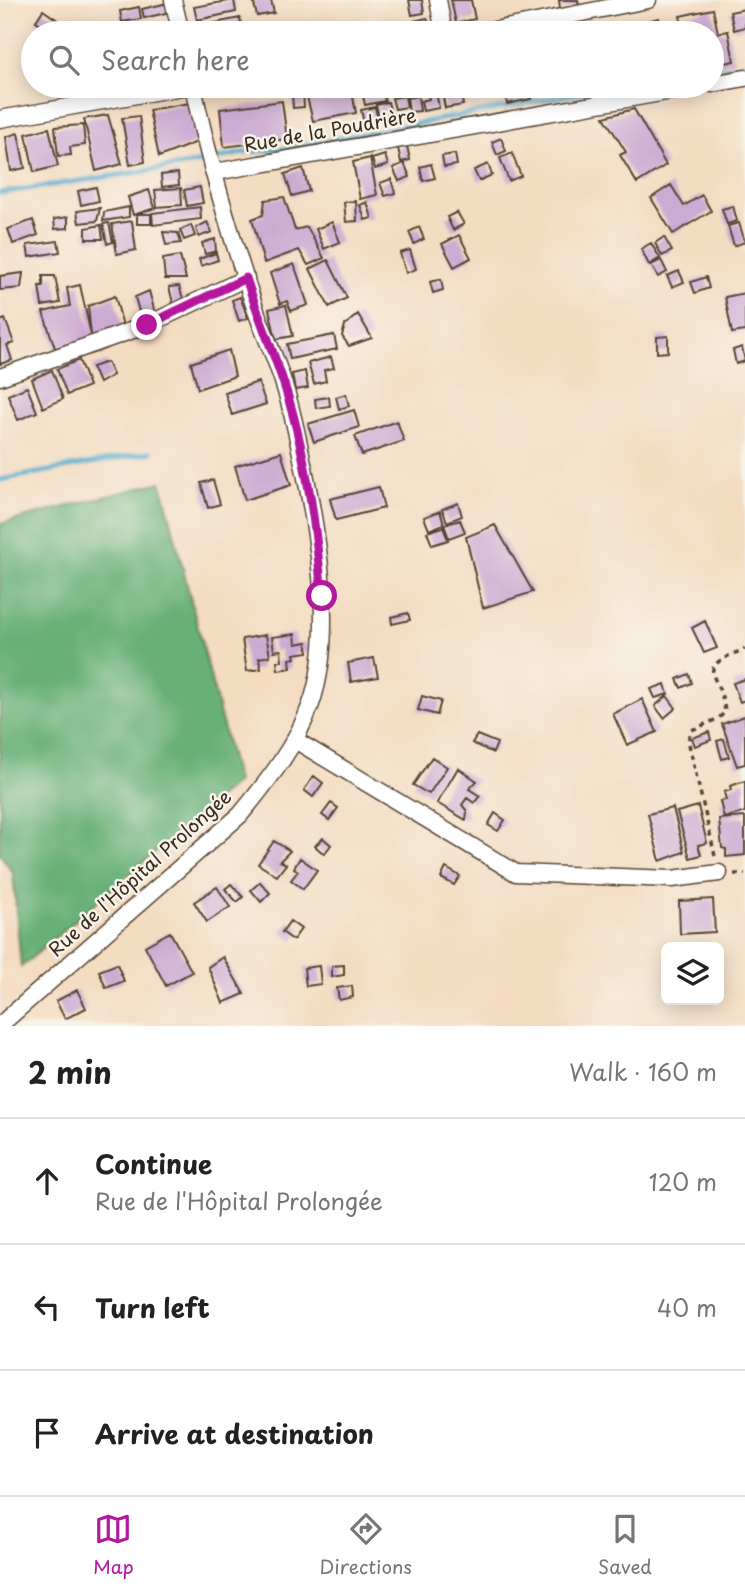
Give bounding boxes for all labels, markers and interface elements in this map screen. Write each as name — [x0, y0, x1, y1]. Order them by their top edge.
search box — [21, 21, 724, 98]
text: Search here — [101, 40, 250, 79]
icon: search — [45, 41, 83, 79]
street label: Rue de la Poudrière — [241, 100, 418, 158]
route end — [131, 309, 162, 340]
route start — [306, 580, 337, 611]
street label: Rue de l'Hôpital Prolongée — [42, 782, 237, 962]
map controls — [661, 942, 724, 1005]
button: layers — [661, 942, 724, 1005]
text: 2 min — [28, 1049, 112, 1094]
text: Walk · 160 m — [569, 1054, 717, 1089]
text: Continue — [95, 1144, 212, 1183]
icon: ahead — [28, 1162, 66, 1200]
text: 120 m — [649, 1164, 717, 1199]
text: Rue de l'Hôpital Prolongée — [95, 1183, 383, 1218]
icon: left — [28, 1288, 66, 1326]
text: Turn left — [95, 1288, 210, 1327]
text: 40 m — [657, 1290, 717, 1325]
icon: arrive — [28, 1414, 66, 1452]
text: Arrive at destination — [95, 1414, 374, 1453]
tab: Map — [93, 1510, 134, 1580]
tab: Directions — [320, 1510, 412, 1580]
tab: Saved — [598, 1510, 652, 1580]

